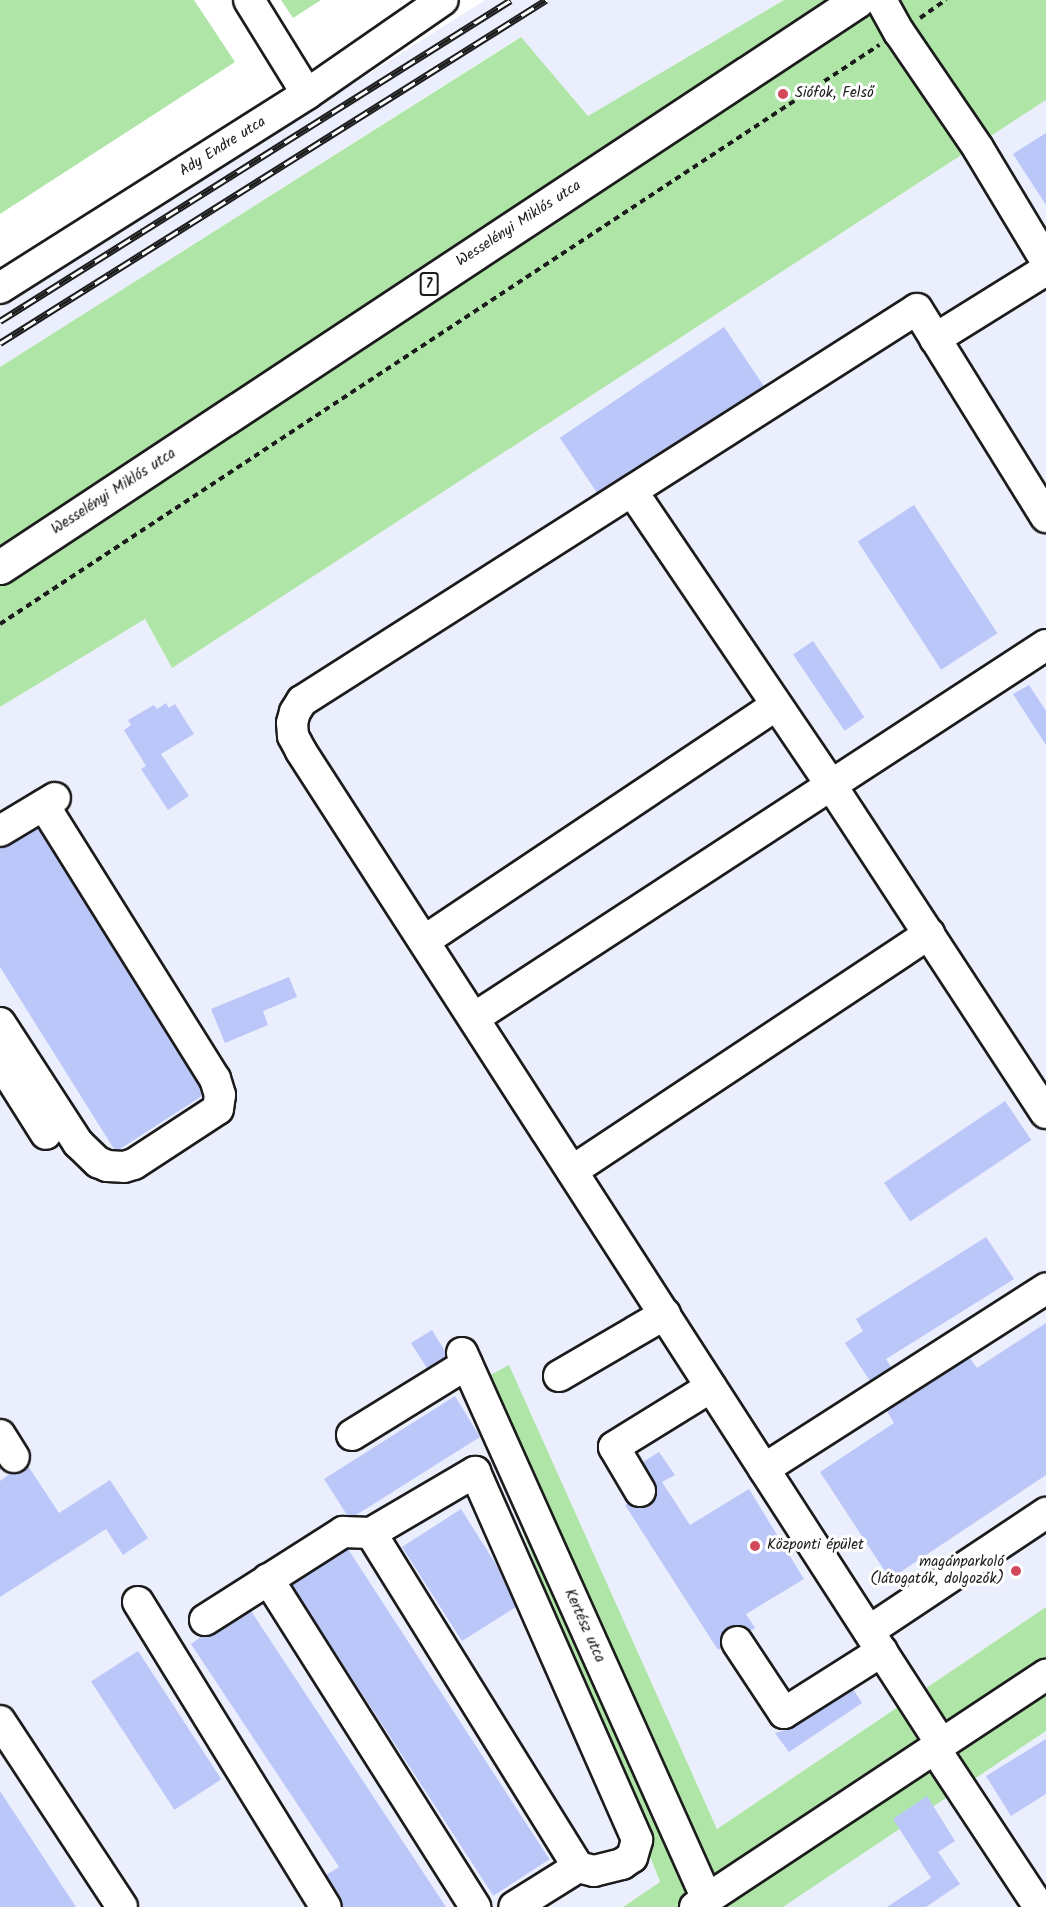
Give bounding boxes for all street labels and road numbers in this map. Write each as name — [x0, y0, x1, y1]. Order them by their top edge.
street label: Ady Endre utca — [177, 113, 269, 181]
street label: Wesselényi Miklós utca — [453, 177, 585, 271]
road number: 7 — [418, 273, 440, 295]
street label: Wesselényi Miklós utca — [48, 445, 180, 539]
street label: Kertész utca — [560, 1586, 608, 1666]

